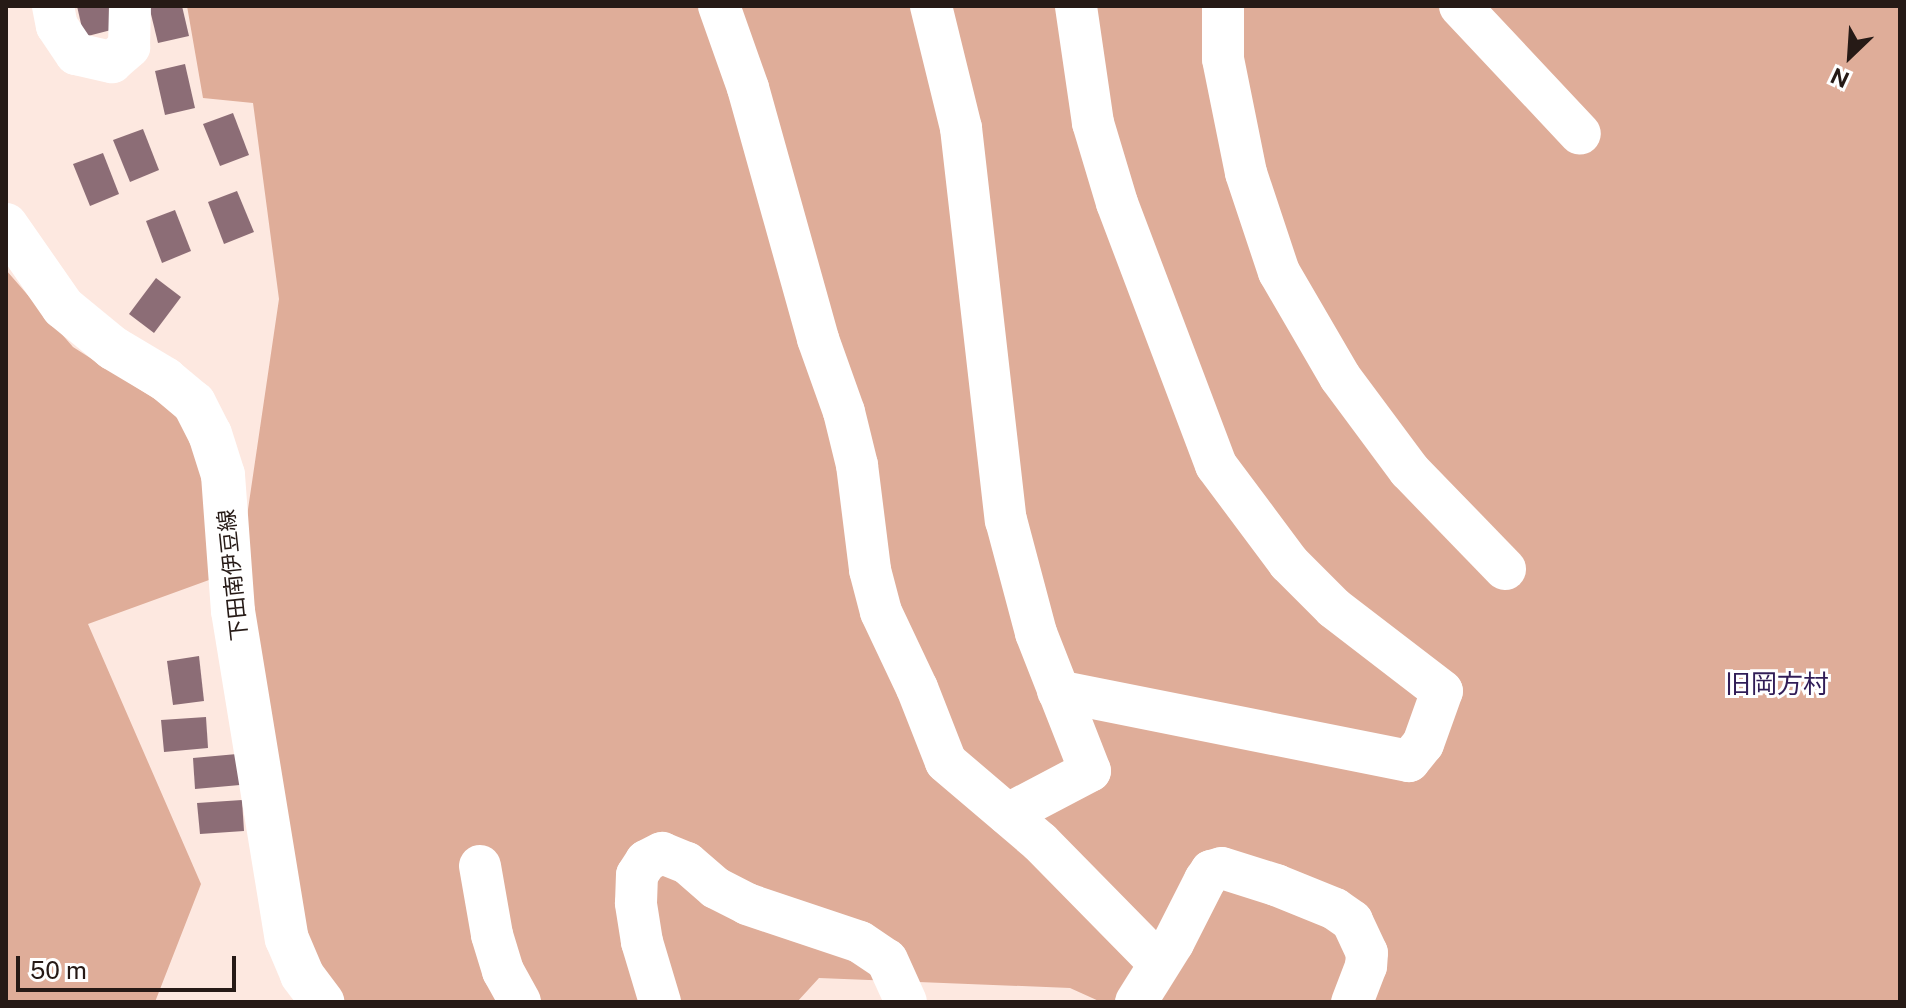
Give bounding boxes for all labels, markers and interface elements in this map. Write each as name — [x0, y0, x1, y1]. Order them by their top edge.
north arrow — [1810, 16, 1890, 96]
text: N — [1827, 62, 1853, 93]
street label: 下田南伊豆線 — [213, 508, 253, 642]
district label: 旧岡方村 — [1725, 668, 1829, 700]
scale bar — [20, 940, 240, 990]
text: 50 m — [30, 956, 87, 984]

